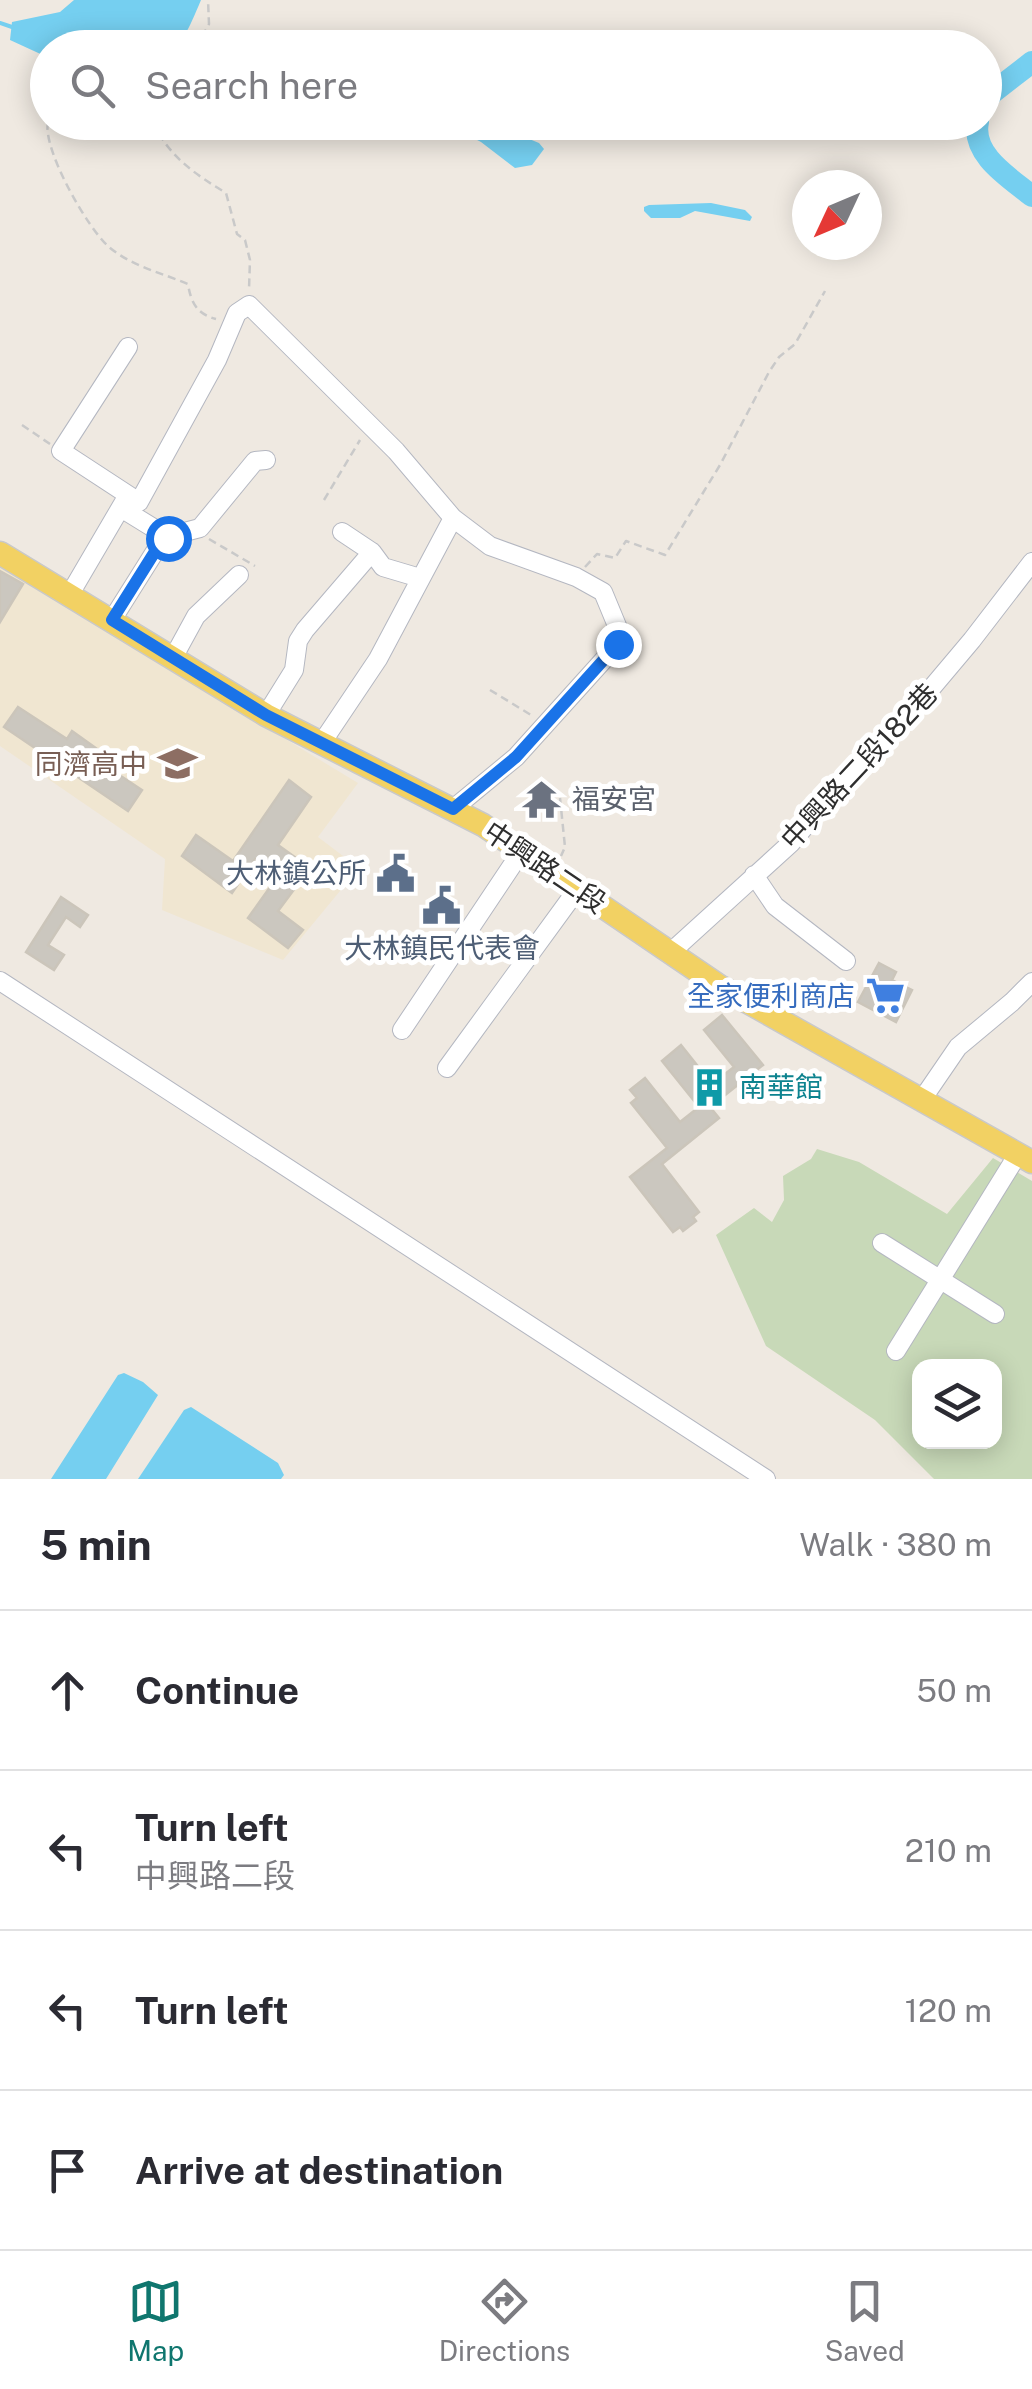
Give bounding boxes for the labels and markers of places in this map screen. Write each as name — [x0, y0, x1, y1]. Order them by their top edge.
school or university icon: 同濟高中 — [156, 743, 198, 785]
place label: 同濟高中 — [35, 747, 147, 780]
temple icon: 福安宮 — [521, 778, 563, 820]
place label: 福安宮 — [572, 782, 656, 815]
public building icon: 大林鎮公所 — [375, 852, 417, 894]
place label: 大林鎮公所 — [226, 856, 366, 889]
public building icon: 大林鎮民代表會 — [421, 884, 463, 926]
place label: 大林鎮民代表會 — [344, 931, 540, 964]
supermarket icon: 全家便利商店 — [864, 975, 906, 1017]
place label: 全家便利商店 — [687, 979, 855, 1012]
building icon: 南華館 — [688, 1066, 730, 1108]
place label: 南華館 — [739, 1070, 823, 1103]

